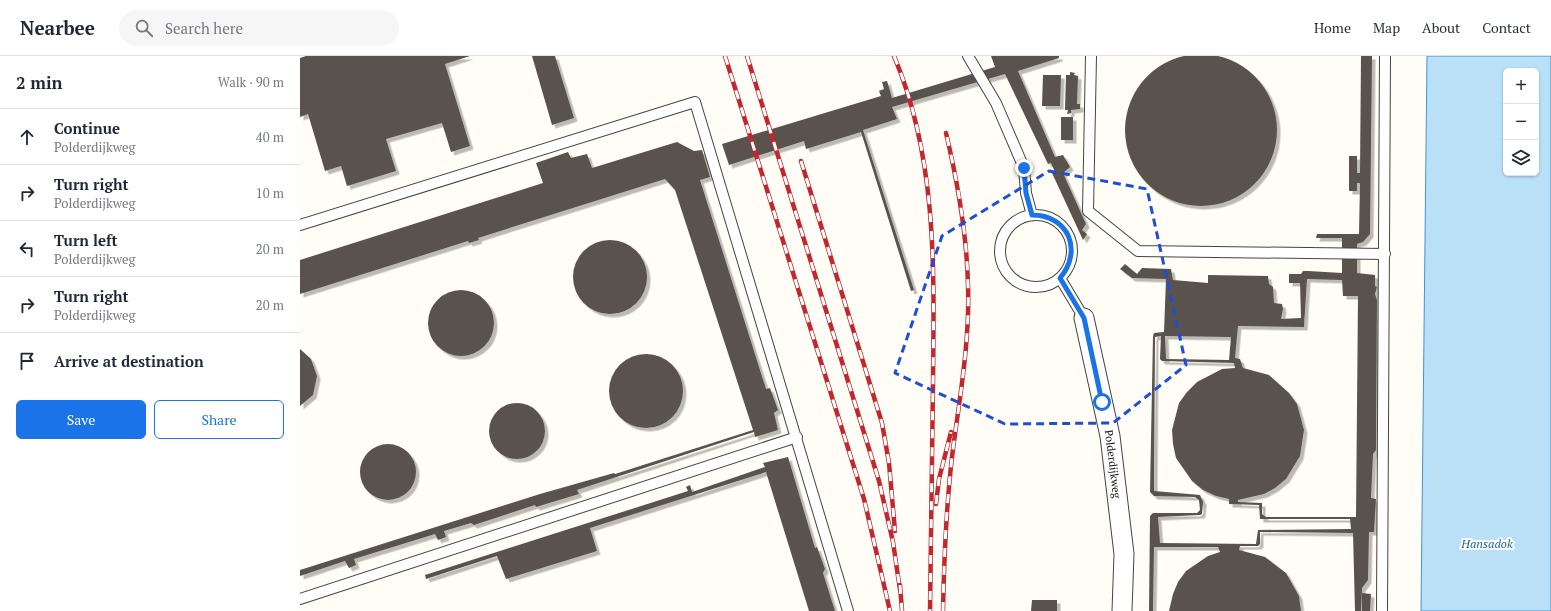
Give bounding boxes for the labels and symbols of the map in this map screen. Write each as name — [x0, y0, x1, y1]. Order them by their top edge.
route end — [1015, 159, 1033, 177]
route start — [1093, 393, 1111, 411]
street label: Polderdijkweg — [1102, 429, 1124, 499]
water label: Hansadok — [1460, 536, 1513, 551]

